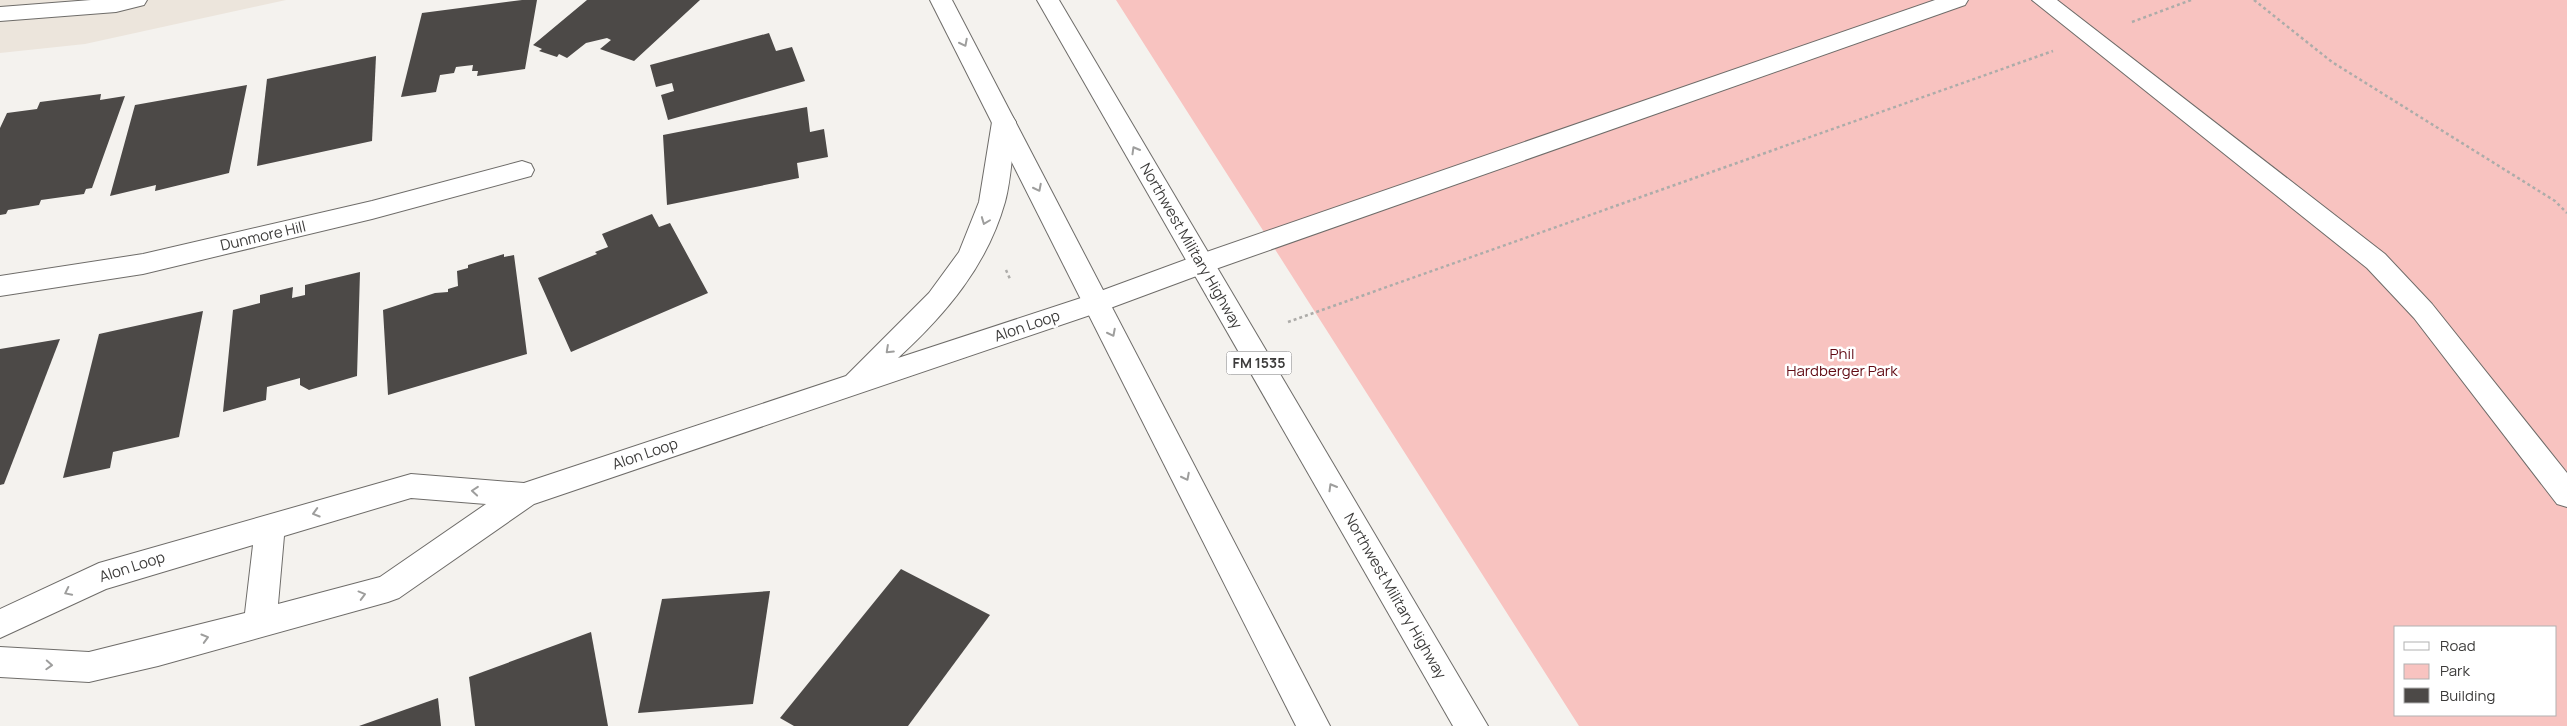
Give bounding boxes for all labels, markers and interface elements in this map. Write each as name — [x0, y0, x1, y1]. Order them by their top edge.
one-way arrow — [958, 38, 968, 47]
one-way arrow — [1132, 147, 1142, 156]
street label: Northwest Military Highway — [1135, 159, 1248, 333]
one-way arrow — [1032, 183, 1042, 192]
street label: Dunmore Hill — [218, 215, 308, 256]
one-way arrow — [980, 216, 991, 225]
street label: Alon Loop — [991, 304, 1063, 347]
one-way arrow — [1106, 328, 1116, 337]
park label: Phil Hardberger Park — [1786, 343, 1898, 381]
one-way arrow — [886, 344, 895, 353]
road number: FM 1535 — [1226, 352, 1292, 374]
street label: Alon Loop — [609, 432, 681, 475]
one-way arrow — [1180, 472, 1190, 481]
one-way arrow — [1328, 484, 1338, 493]
one-way arrow — [471, 486, 479, 497]
one-way arrow — [313, 508, 321, 518]
street label: Northwest Military Highway — [1339, 509, 1452, 683]
street label: Alon Loop — [96, 546, 168, 587]
one-way arrow — [65, 585, 74, 595]
one-way arrow — [357, 590, 366, 601]
legend — [2394, 626, 2557, 716]
one-way arrow — [200, 633, 209, 644]
text: Road — [2440, 635, 2476, 656]
one-way arrow — [45, 659, 53, 670]
text: Park — [2440, 660, 2470, 681]
text: Building — [2440, 685, 2495, 706]

